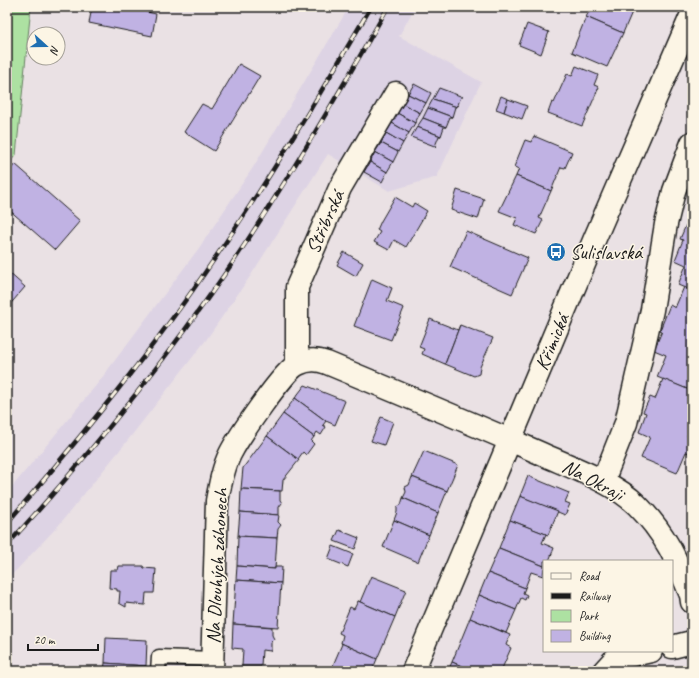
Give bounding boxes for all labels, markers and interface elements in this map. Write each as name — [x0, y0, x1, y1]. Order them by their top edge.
north arrow — [26, 26, 66, 66]
text: N — [47, 44, 63, 57]
street label: Stříbrská — [300, 185, 351, 257]
place label: Sulislavská — [570, 240, 644, 265]
bus stop icon: Sulislavská — [545, 241, 567, 263]
street label: Křimická — [529, 308, 576, 374]
street label: Na Okraji — [558, 453, 630, 508]
street label: Na Dlouhých záhonech — [200, 486, 234, 644]
legend — [543, 560, 673, 652]
text: Road — [579, 568, 601, 584]
text: Railway — [579, 588, 611, 604]
text: Park — [579, 608, 600, 624]
scale bar — [28, 626, 98, 652]
text: Building — [579, 628, 611, 644]
text: 20 m — [34, 632, 56, 648]

